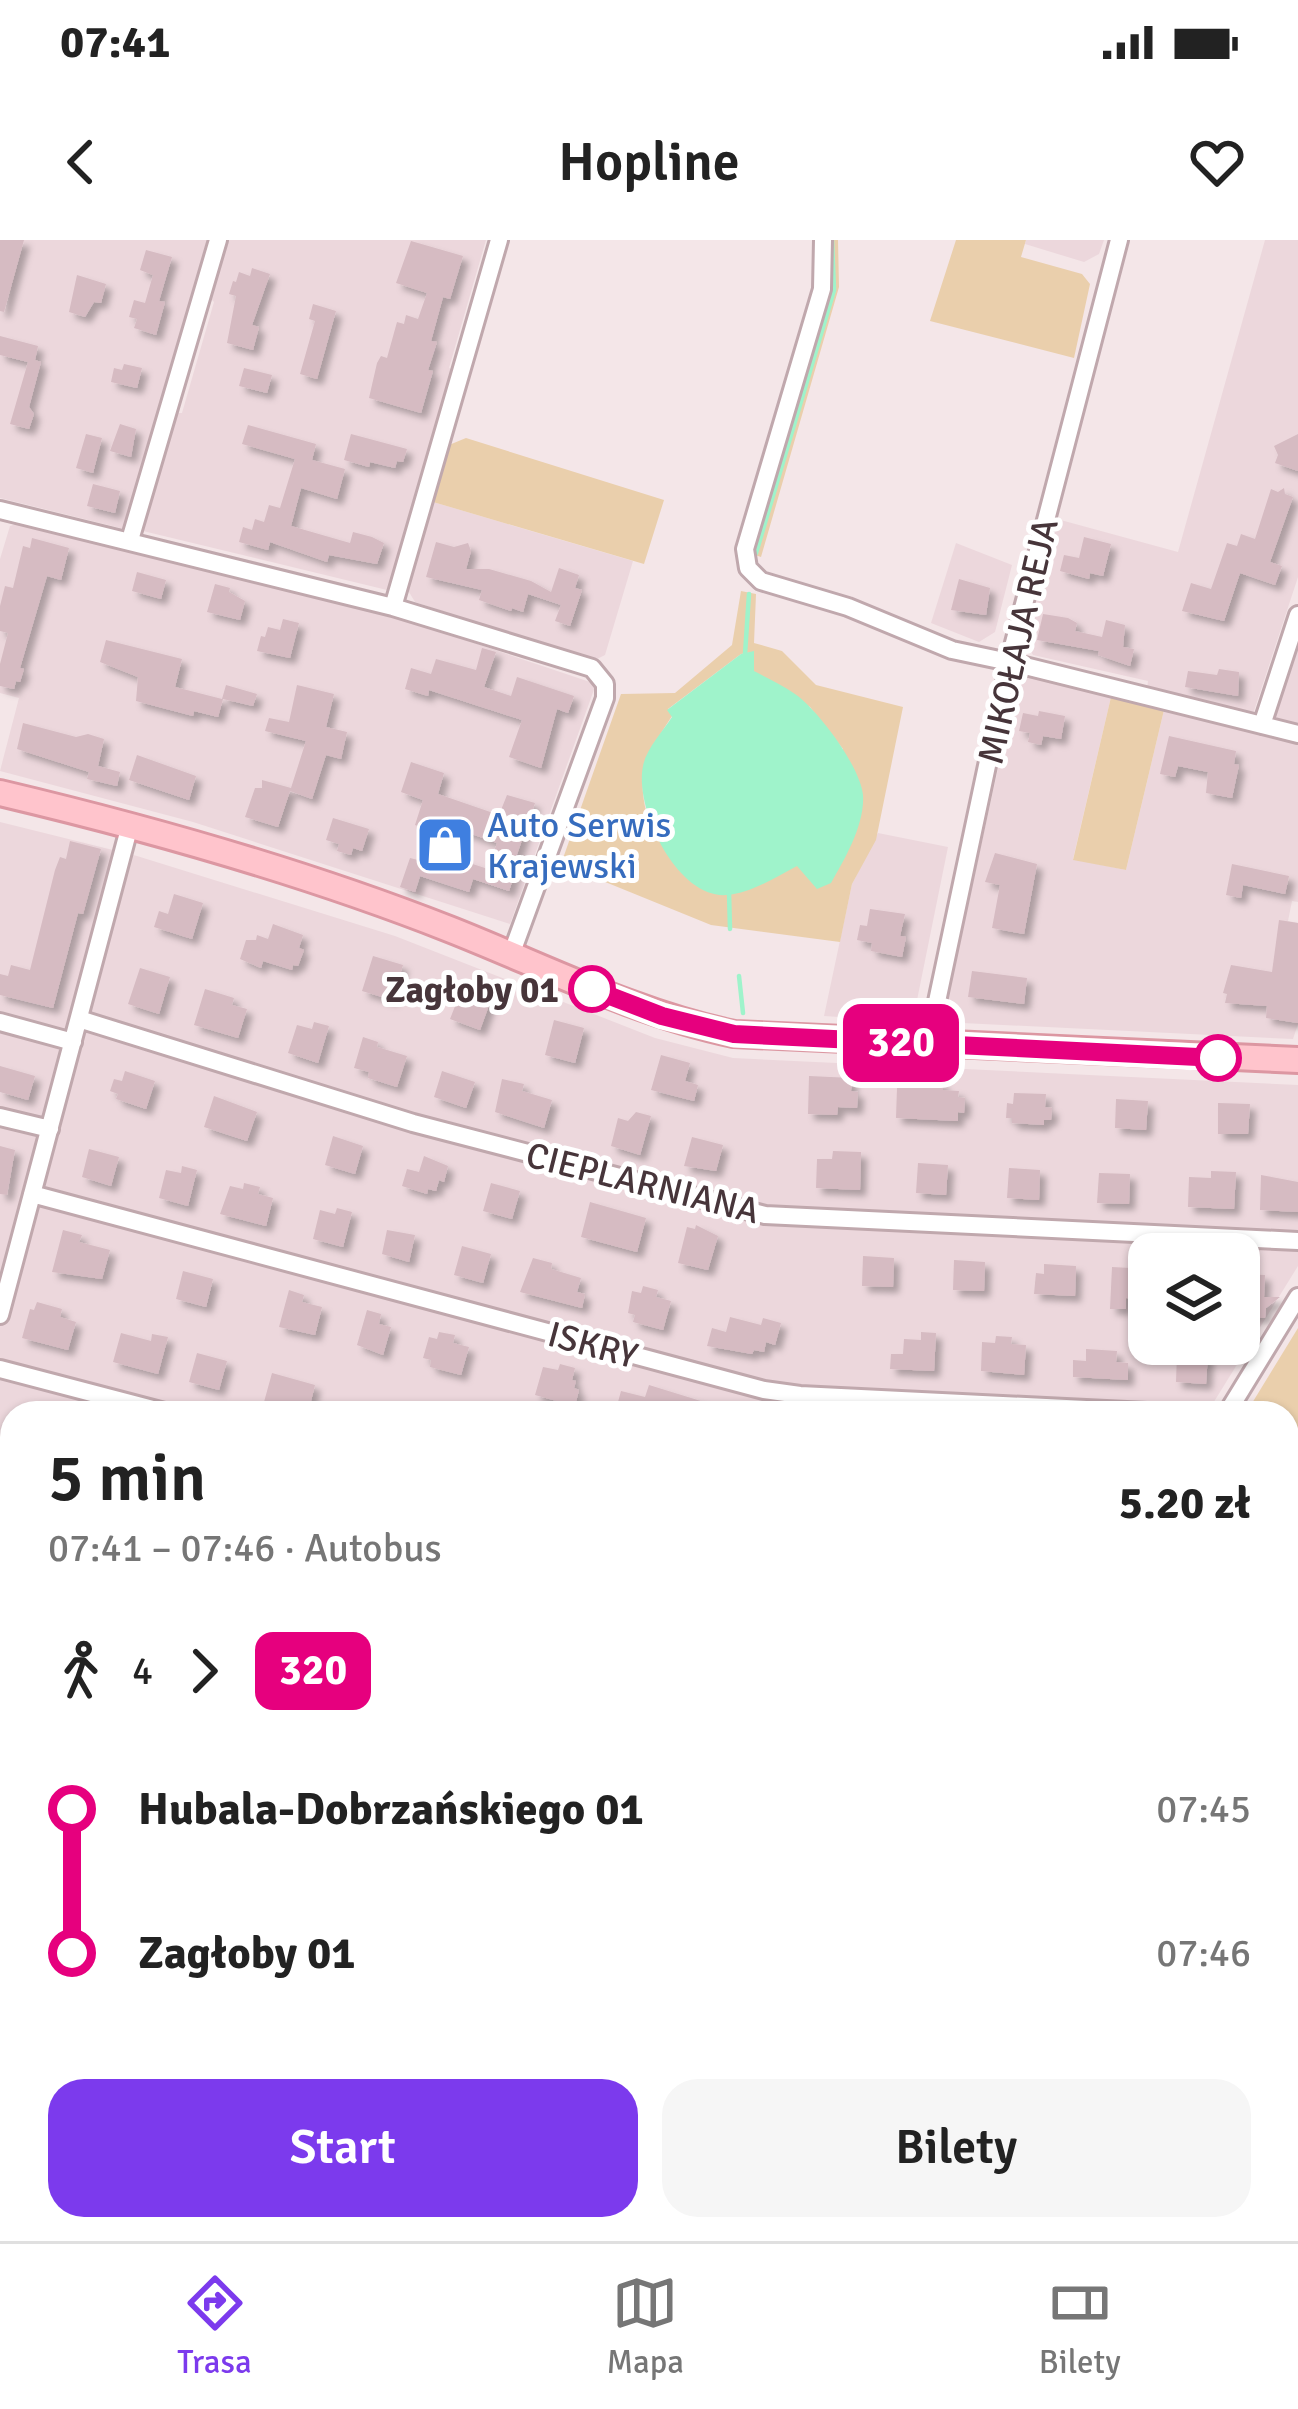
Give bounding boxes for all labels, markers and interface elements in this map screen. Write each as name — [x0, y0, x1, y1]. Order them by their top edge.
text: 07:41 — [60, 15, 170, 70]
icon: back — [48, 129, 114, 195]
text: Hopline — [558, 129, 740, 196]
icon: heart — [1184, 129, 1250, 195]
street label: MIKOŁAJA REJA — [968, 514, 1069, 769]
place label: Auto Serwis Krajewski — [487, 803, 671, 889]
shop icon: Auto Serwis Krajewski — [414, 814, 476, 876]
marker: Zagłoby 01 — [570, 967, 614, 1011]
place label: Zagłoby 01 — [385, 968, 559, 1013]
line badge: 320 — [832, 1004, 970, 1082]
text: 320 — [867, 1017, 935, 1068]
unlabelled marker — [1196, 1036, 1240, 1080]
street label: CIEPLARNIANA — [521, 1133, 764, 1234]
map controls — [1128, 1233, 1260, 1365]
button: layers — [1128, 1233, 1260, 1365]
street label: ISKRY — [543, 1312, 642, 1379]
text: 5 min — [48, 1438, 206, 1519]
text: 5.20 zł — [1119, 1476, 1251, 1531]
text: 07:41 – 07:46 · Autobus — [48, 1524, 442, 1572]
icon: walk — [48, 1638, 114, 1704]
icon: forward — [171, 1638, 237, 1704]
text: 320 — [279, 1645, 347, 1696]
text: 4 — [132, 1647, 153, 1695]
text: Hubala-Dobrzańskiego 01 — [138, 1782, 644, 1837]
text: 07:45 — [1156, 1785, 1251, 1833]
text: Zagłoby 01 — [138, 1926, 356, 1981]
text: 07:46 — [1156, 1929, 1251, 1977]
button: Start — [48, 2079, 638, 2217]
button: Bilety — [662, 2079, 1251, 2217]
tab: Trasa — [177, 2270, 252, 2383]
tab: Mapa — [606, 2270, 684, 2383]
tab: Bilety — [1039, 2270, 1121, 2383]

